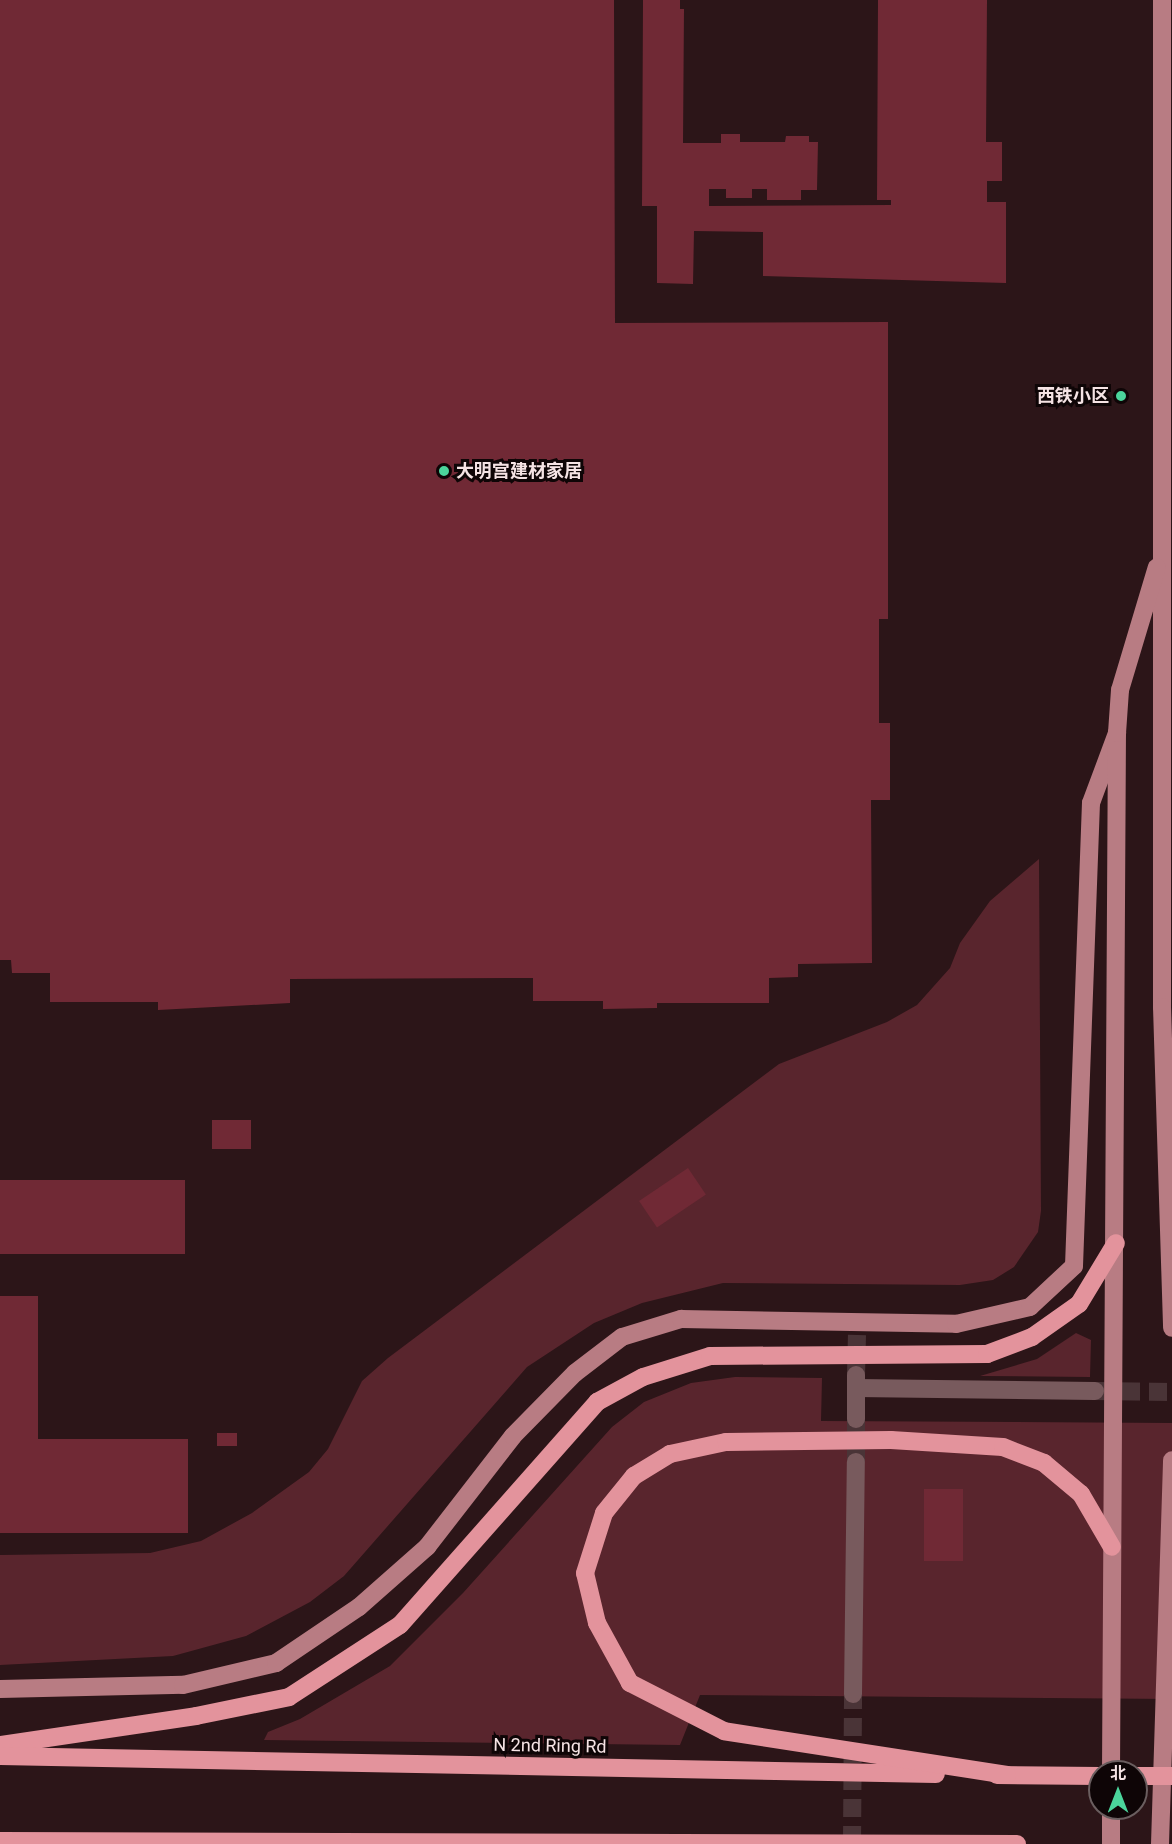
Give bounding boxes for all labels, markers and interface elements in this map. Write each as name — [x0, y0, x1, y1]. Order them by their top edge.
place label: 西铁小区 — [1037, 385, 1109, 407]
marker: 西铁小区 — [1114, 389, 1128, 403]
place label: 大明宫建材家居 — [456, 460, 582, 482]
marker: 大明宫建材家居 — [437, 464, 451, 478]
street label: N 2nd Ring Rd — [493, 1734, 607, 1758]
north arrow — [1088, 1760, 1148, 1820]
text: 北 — [1110, 1764, 1126, 1783]

